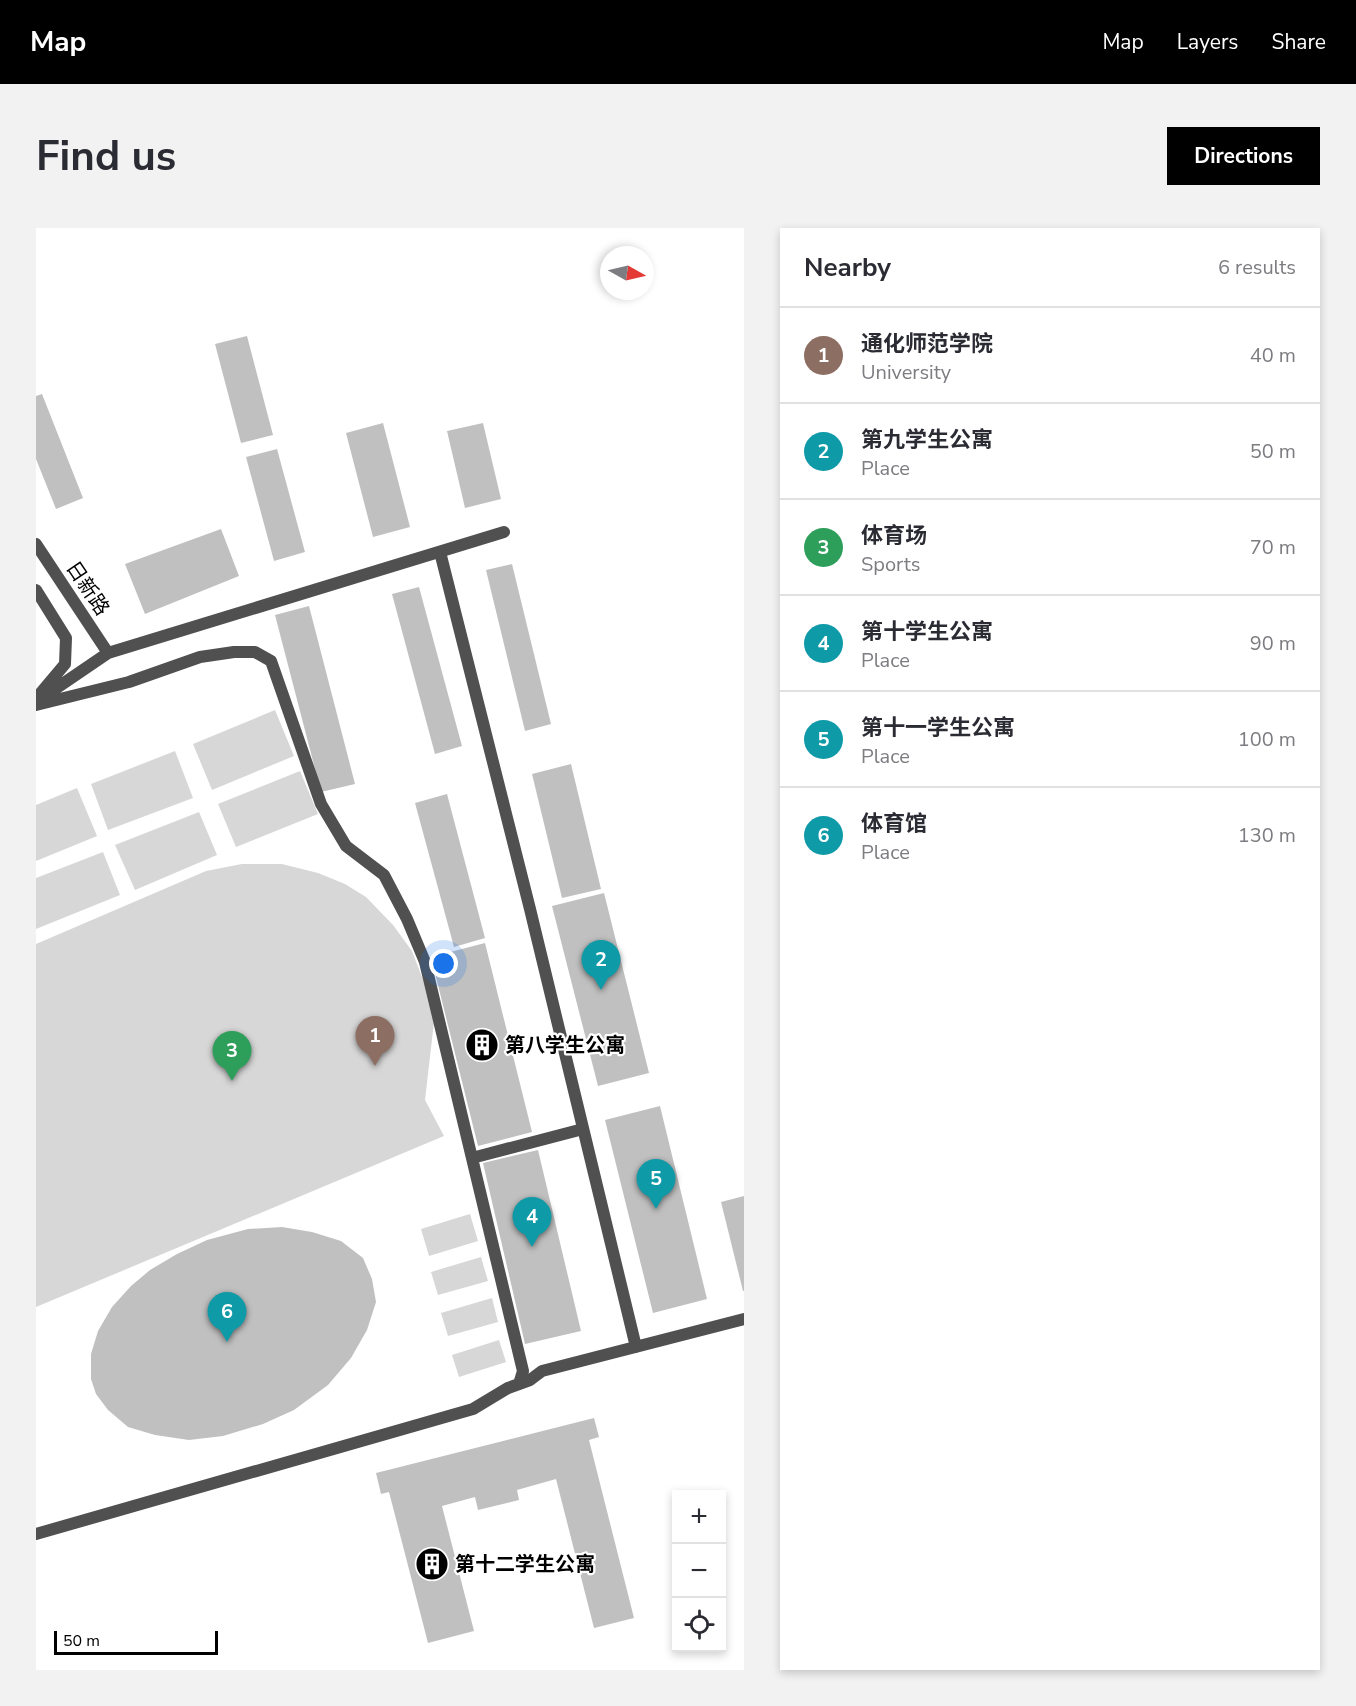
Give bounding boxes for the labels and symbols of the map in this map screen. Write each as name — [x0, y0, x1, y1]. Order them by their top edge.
north arrow — [600, 246, 654, 300]
street label: 日新路 — [60, 556, 116, 621]
pin: 2 — [582, 940, 620, 990]
your location — [429, 949, 458, 978]
pin: 1 — [356, 1016, 394, 1066]
building icon: 第八学生公寓 — [464, 1027, 500, 1063]
pin: 3 — [212, 1032, 252, 1081]
place label: 第八学生公寓 — [505, 1032, 625, 1059]
pin: 5 — [636, 1160, 676, 1209]
pin: 4 — [512, 1198, 552, 1247]
pin: 6 — [208, 1292, 246, 1342]
building icon: 第十二学生公寓 — [414, 1546, 450, 1582]
place label: 第十二学生公寓 — [455, 1551, 595, 1578]
scale bar — [54, 1628, 218, 1656]

